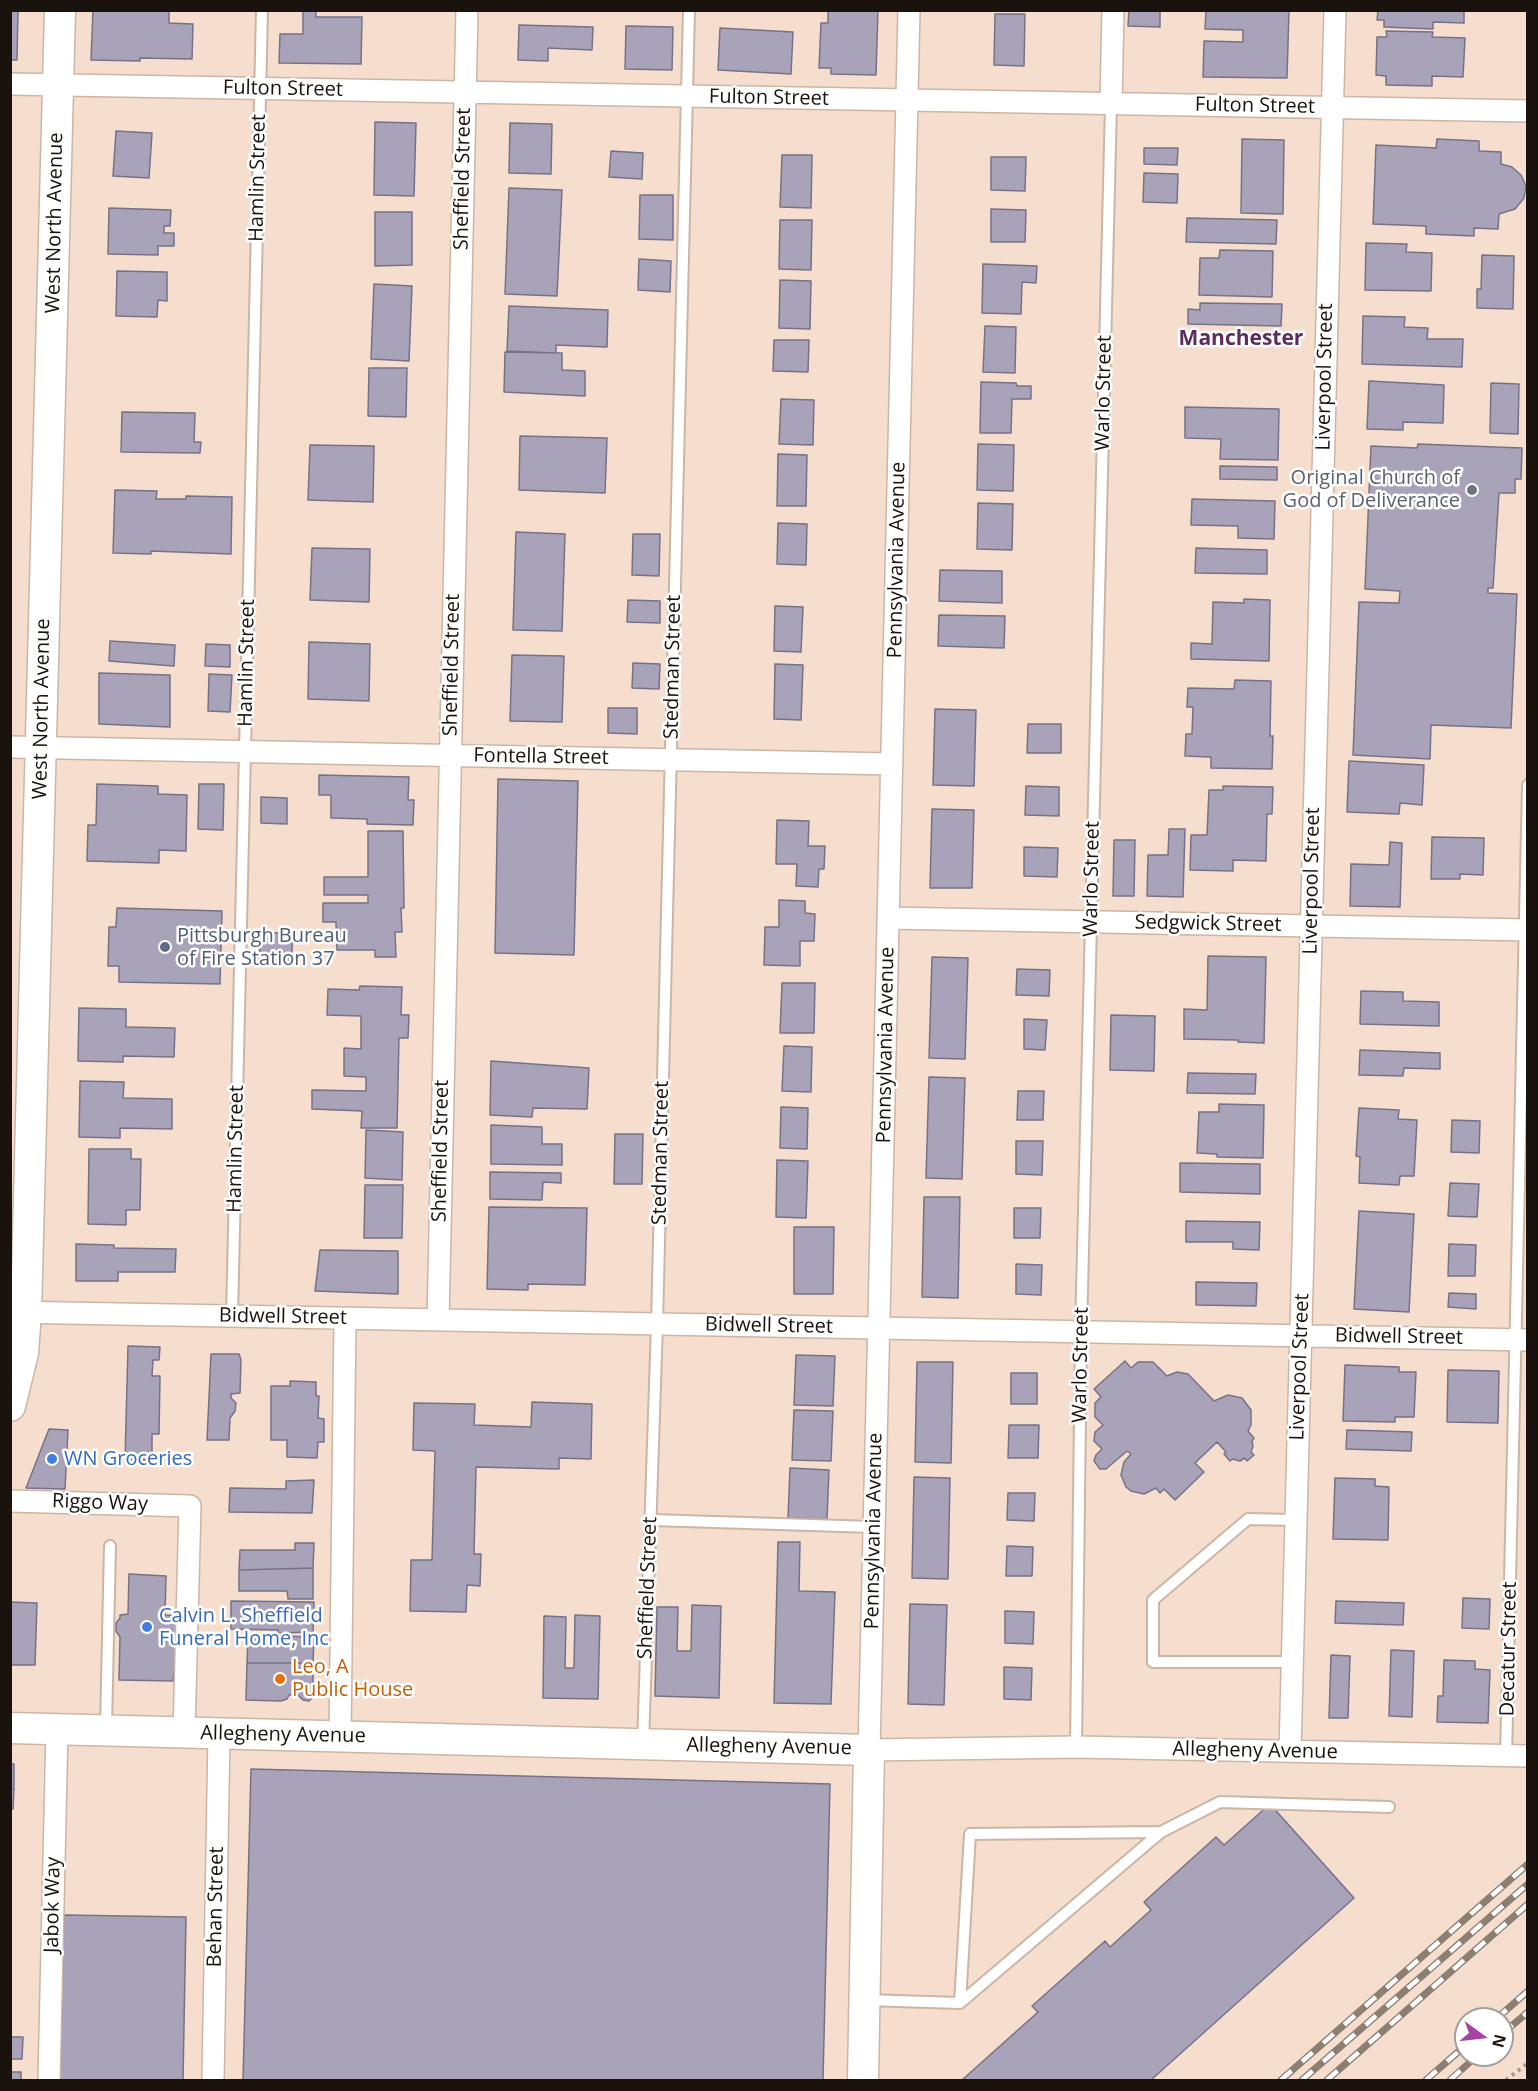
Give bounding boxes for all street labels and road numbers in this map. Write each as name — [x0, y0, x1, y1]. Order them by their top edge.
street label: Fulton Street — [223, 76, 343, 102]
street label: Fulton Street — [709, 85, 829, 111]
street label: Fulton Street — [1195, 93, 1315, 119]
street label: Sheffield Street — [450, 108, 476, 250]
street label: Hamlin Street — [245, 114, 271, 242]
street label: West North Avenue — [41, 132, 69, 314]
street label: Liverpool Street — [1312, 303, 1338, 451]
street label: Warlo Street — [1091, 335, 1117, 451]
street label: Pennsylvania Avenue — [883, 461, 911, 659]
street label: Sheffield Street — [439, 594, 465, 736]
street label: Stedman Street — [660, 595, 686, 739]
street label: Hamlin Street — [234, 599, 260, 727]
street label: West North Avenue — [28, 618, 56, 800]
street label: Fontella Street — [473, 744, 609, 770]
street label: Liverpool Street — [1299, 807, 1325, 955]
street label: Warlo Street — [1079, 821, 1105, 937]
street label: Sedgwick Street — [1134, 911, 1282, 937]
street label: Pennsylvania Avenue — [872, 946, 900, 1144]
street label: Sheffield Street — [428, 1080, 454, 1222]
street label: Stedman Street — [648, 1081, 674, 1225]
street label: Hamlin Street — [223, 1085, 249, 1213]
street label: Liverpool Street — [1285, 1293, 1315, 1441]
street label: Bidwell Street — [219, 1304, 347, 1330]
street label: Warlo Street — [1068, 1307, 1094, 1423]
street label: Bidwell Street — [705, 1313, 833, 1339]
street label: Bidwell Street — [1335, 1324, 1463, 1350]
street label: Pennsylvania Avenue — [860, 1432, 888, 1630]
street label: Riggo Way — [52, 1489, 148, 1517]
street label: Sheffield Street — [634, 1516, 662, 1660]
street label: Decatur Street — [1496, 1581, 1522, 1717]
street label: Allegheny Avenue — [200, 1722, 366, 1748]
street label: Allegheny Avenue — [686, 1734, 852, 1760]
street label: Allegheny Avenue — [1172, 1738, 1338, 1764]
street label: Behan Street — [203, 1846, 229, 1968]
street label: Jabok Way — [40, 1857, 66, 1953]

